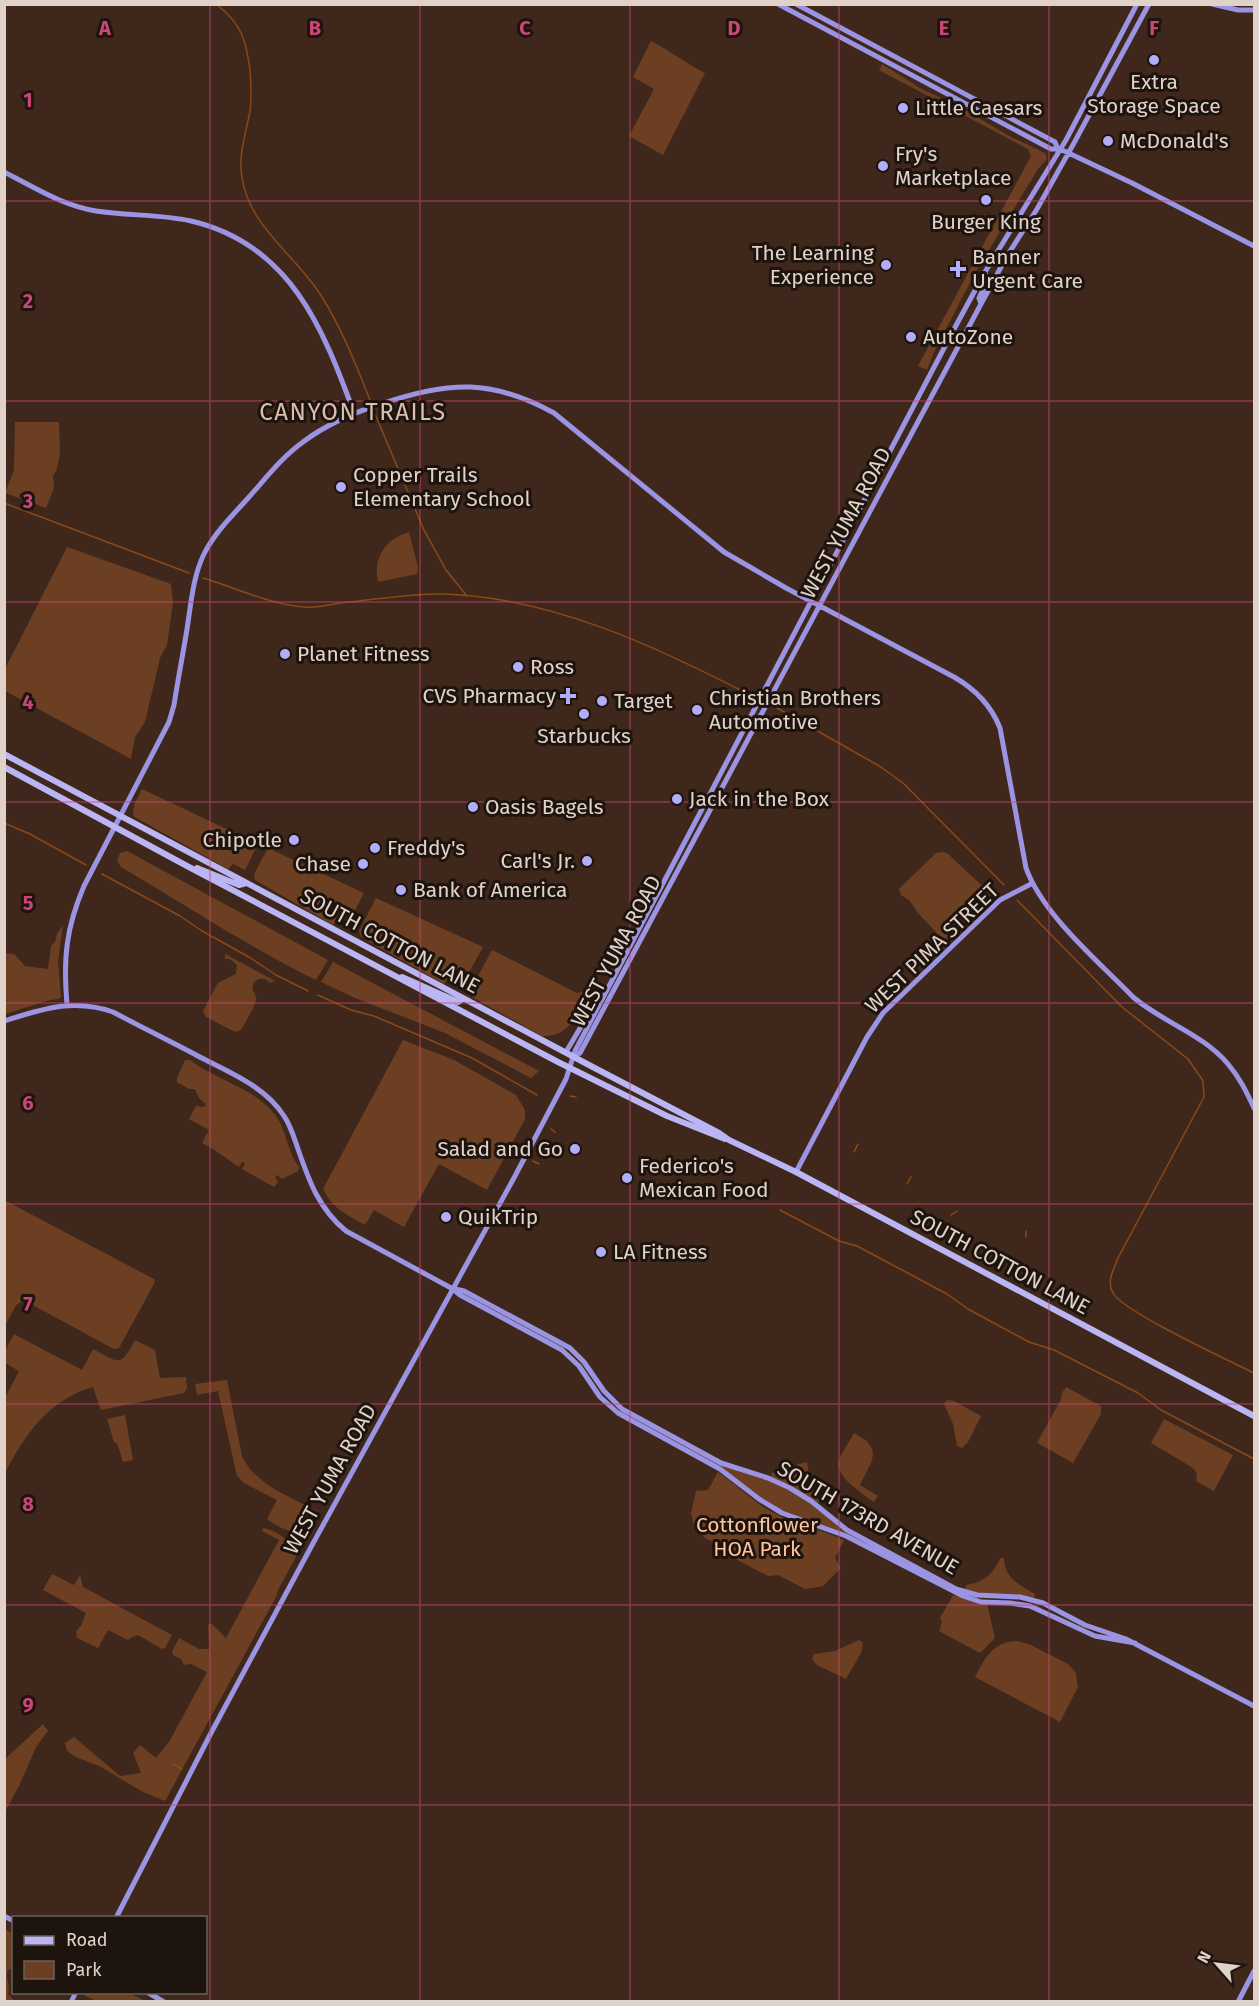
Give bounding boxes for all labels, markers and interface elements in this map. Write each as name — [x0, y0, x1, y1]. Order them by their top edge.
text: A — [98, 16, 112, 40]
text: B — [309, 16, 321, 40]
text: C — [519, 16, 531, 40]
text: D — [727, 16, 741, 40]
text: E — [939, 16, 949, 40]
text: F — [1149, 16, 1159, 40]
marker: Extra Storage Space — [1147, 53, 1161, 67]
place label: Extra Storage Space — [1087, 69, 1221, 119]
text: 1 — [23, 88, 33, 112]
place label: Little Caesars — [915, 95, 1043, 121]
marker: Little Caesars — [896, 101, 910, 115]
place label: McDonald's — [1120, 128, 1229, 154]
marker: McDonald's — [1101, 134, 1115, 148]
place label: Fry's Marketplace — [895, 141, 1011, 191]
marker: Fry's Marketplace — [876, 159, 890, 173]
marker: Burger King — [979, 193, 993, 207]
place label: Burger King — [931, 209, 1041, 235]
place label: The Learning Experience — [752, 240, 874, 290]
place label: Banner Urgent Care — [972, 244, 1083, 294]
marker: The Learning Experience — [879, 258, 893, 272]
marker: Banner Urgent Care — [949, 260, 967, 278]
text: 2 — [23, 289, 33, 313]
place label: AutoZone — [923, 324, 1013, 350]
marker: AutoZone — [904, 330, 918, 344]
district label: CANYON TRAILS — [259, 398, 447, 426]
street label: WEST YUMA ROAD — [795, 443, 897, 603]
place label: Copper Trails Elementary School — [353, 462, 531, 512]
marker: Copper Trails Elementary School — [334, 480, 348, 494]
text: 3 — [22, 489, 33, 513]
place label: Planet Fitness — [297, 641, 430, 667]
marker: Planet Fitness — [278, 647, 292, 661]
place label: Ross — [530, 654, 574, 680]
marker: Ross — [511, 660, 525, 674]
place label: CVS Pharmacy — [422, 683, 557, 709]
place label: Christian Brothers Automotive — [709, 685, 881, 735]
place label: Target — [614, 688, 673, 714]
marker: CVS Pharmacy — [561, 689, 575, 703]
text: 4 — [22, 690, 34, 714]
marker: Target — [595, 694, 609, 708]
marker: Christian Brothers Automotive — [690, 703, 704, 717]
marker: Starbucks — [577, 707, 591, 721]
place label: Starbucks — [537, 723, 631, 749]
place label: Jack in the Box — [689, 786, 830, 812]
marker: Jack in the Box — [670, 792, 684, 806]
place label: Oasis Bagels — [485, 794, 604, 820]
marker: Oasis Bagels — [466, 800, 480, 814]
place label: Chipotle — [203, 827, 282, 853]
marker: Chipotle — [287, 833, 301, 847]
place label: Freddy's — [387, 835, 465, 861]
marker: Freddy's — [368, 841, 382, 855]
place label: Carl's Jr. — [500, 848, 575, 874]
place label: Chase — [295, 851, 351, 877]
marker: Carl's Jr. — [580, 854, 594, 868]
marker: Chase — [356, 857, 370, 871]
street label: WEST YUMA ROAD — [565, 871, 667, 1031]
place label: Bank of America — [413, 877, 567, 903]
street label: WEST PIMA STREET — [860, 877, 1004, 1018]
street label: SOUTH COTTON LANE — [296, 883, 484, 999]
marker: Bank of America — [394, 883, 408, 897]
text: 5 — [23, 891, 34, 915]
text: 6 — [22, 1091, 34, 1115]
place label: Salad and Go — [437, 1136, 563, 1162]
marker: Salad and Go — [568, 1142, 582, 1156]
place label: Federico's Mexican Food — [639, 1153, 769, 1203]
marker: Federico's Mexican Food — [620, 1171, 634, 1185]
place label: QuikTrip — [458, 1204, 538, 1230]
street label: SOUTH COTTON LANE — [906, 1204, 1094, 1320]
marker: QuikTrip — [439, 1210, 453, 1224]
place label: LA Fitness — [613, 1239, 707, 1265]
marker: LA Fitness — [594, 1245, 608, 1259]
text: 7 — [23, 1292, 33, 1316]
street label: WEST YUMA ROAD — [278, 1399, 382, 1559]
street label: SOUTH 173RD AVENUE — [773, 1455, 963, 1581]
text: 8 — [22, 1492, 34, 1516]
park label: Cottonflower HOA Park — [696, 1512, 818, 1562]
text: 9 — [22, 1693, 34, 1717]
legend — [12, 1916, 207, 1994]
text: Road — [66, 1929, 108, 1951]
north arrow — [1187, 1934, 1247, 1994]
text: N — [1193, 1948, 1215, 1966]
text: Park — [66, 1959, 102, 1981]

